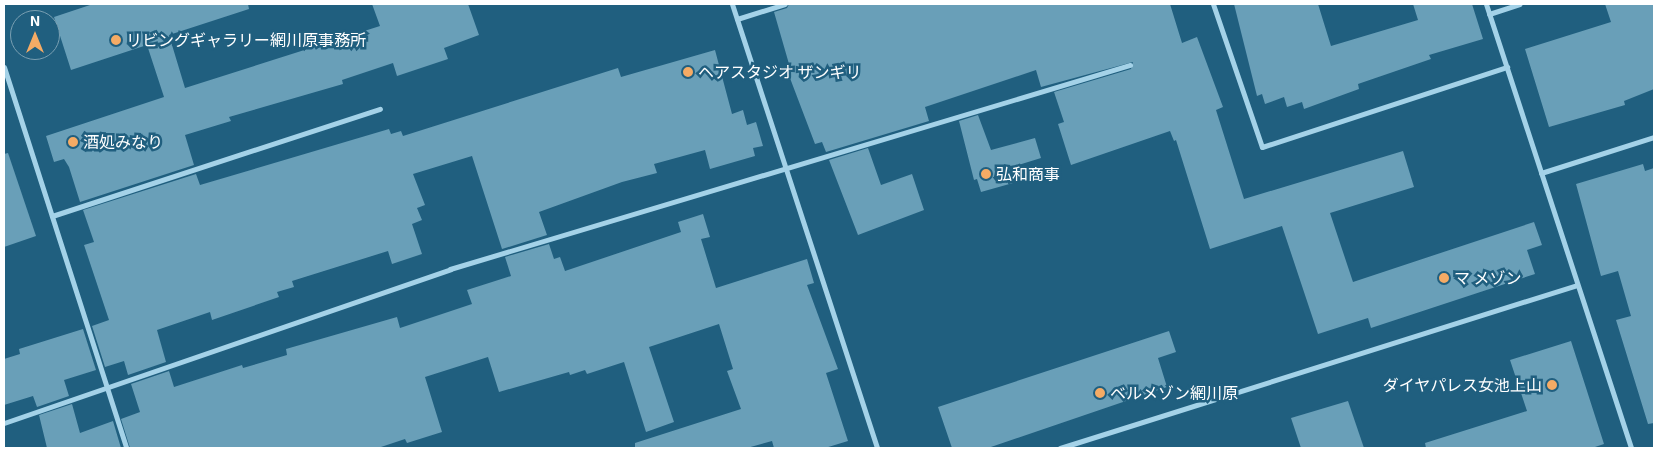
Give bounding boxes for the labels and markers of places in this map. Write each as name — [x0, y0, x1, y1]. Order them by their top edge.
place label: リビングギャラリー網川原事務所 — [126, 30, 366, 50]
marker: リビングギャラリー網川原事務所 — [110, 34, 122, 46]
place label: ヘアスタジオ ザンギリ — [698, 62, 862, 82]
marker: ヘアスタジオ ザンギリ — [682, 66, 694, 78]
place label: 酒処みなり — [83, 132, 163, 152]
marker: 酒処みなり — [67, 136, 79, 148]
place label: 弘和商事 — [996, 164, 1060, 184]
marker: 弘和商事 — [980, 168, 992, 180]
place label: マ メゾン — [1454, 268, 1522, 288]
marker: マ メゾン — [1438, 272, 1450, 284]
place label: ダイヤパレス女池上山 — [1382, 375, 1542, 395]
marker: ダイヤパレス女池上山 — [1546, 379, 1558, 391]
place label: ベルメゾン網川原 — [1110, 383, 1238, 403]
marker: ベルメゾン網川原 — [1094, 387, 1106, 399]

